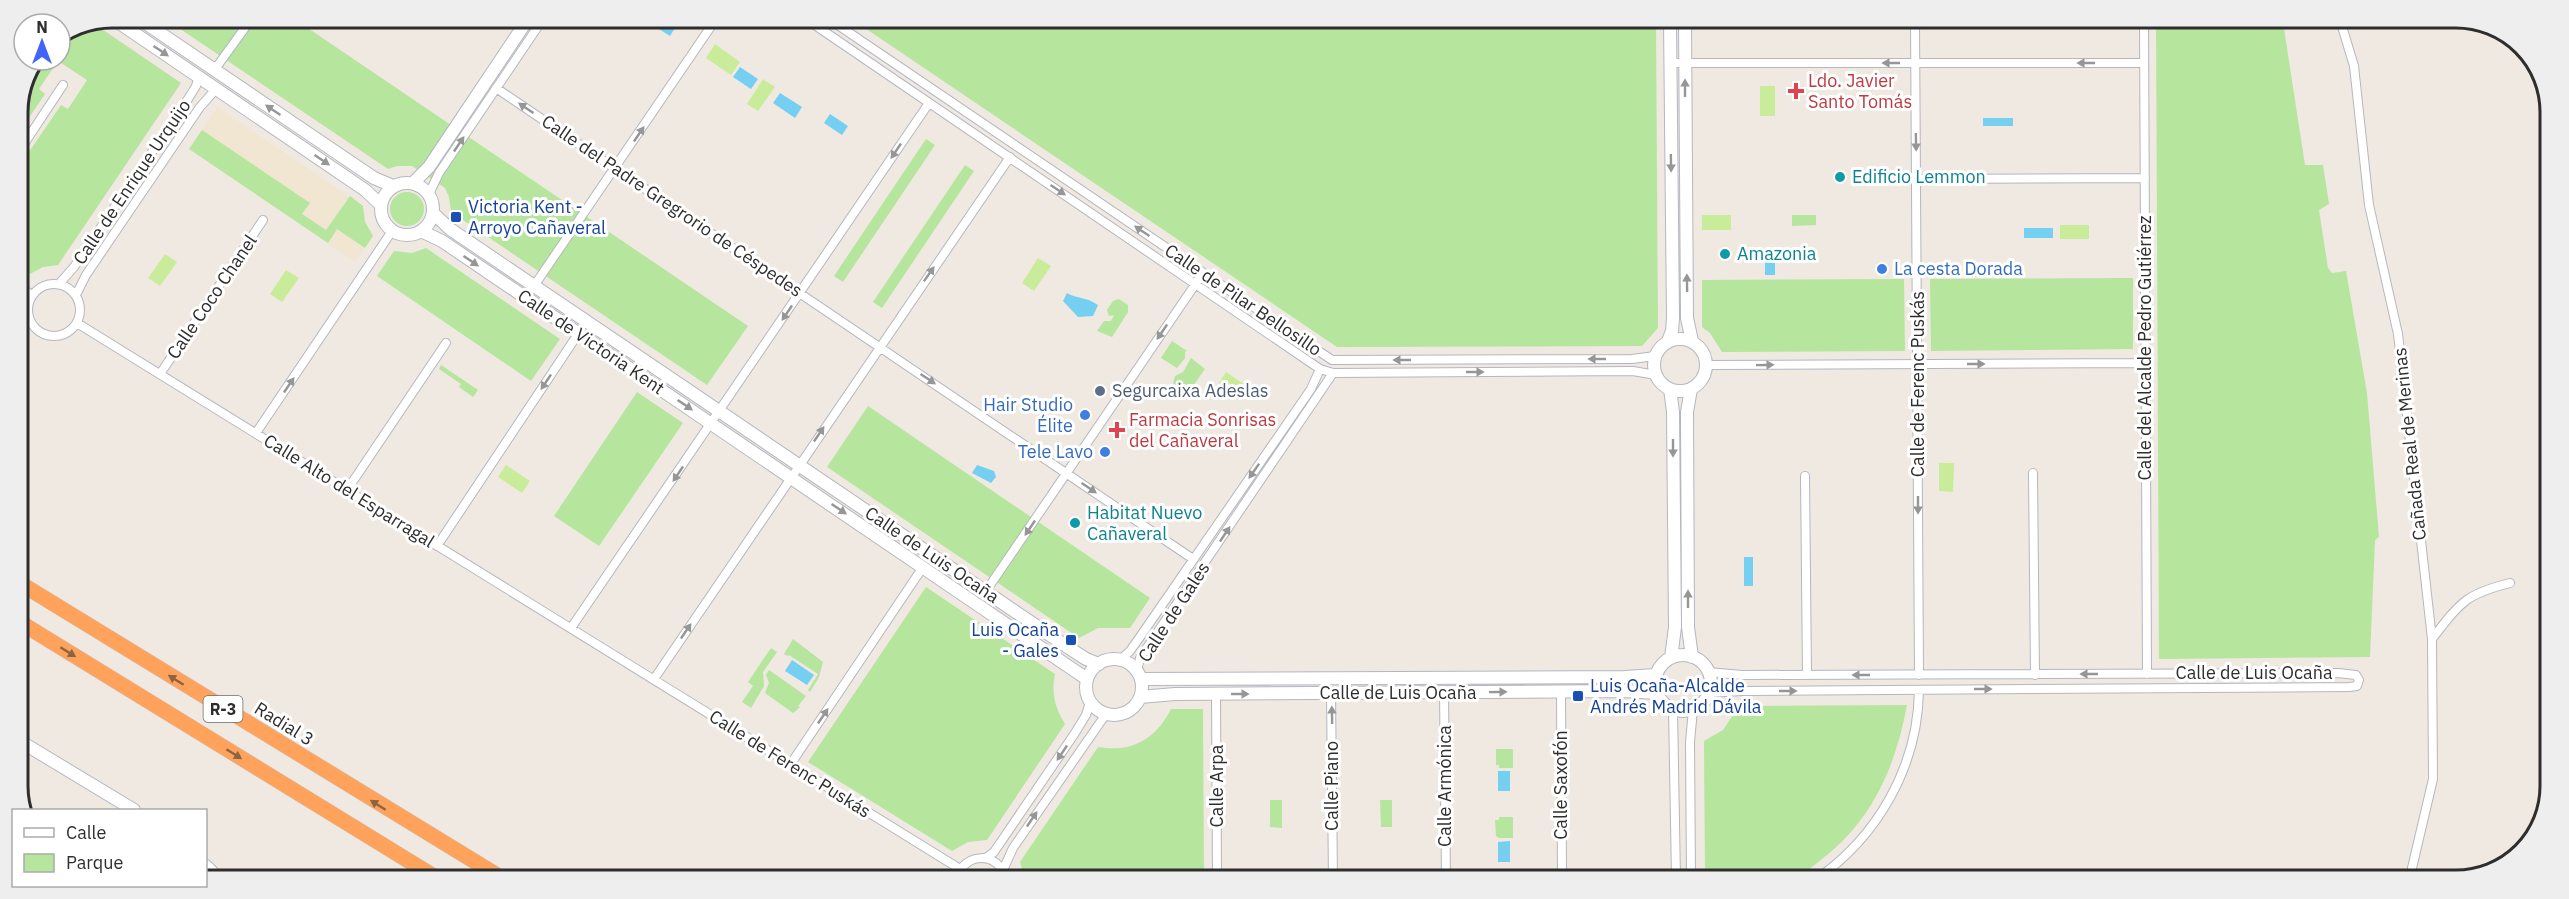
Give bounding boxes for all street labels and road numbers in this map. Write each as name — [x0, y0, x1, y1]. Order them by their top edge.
street label: Calle de Enrique Urquijo — [68, 95, 195, 269]
street label: Calle del Padre Gregrorio de Céspedes — [537, 109, 807, 302]
street label: Calle del Alcalde Pedro Gutiérrez — [2133, 215, 2156, 481]
street label: Calle Coco Chanel — [161, 230, 262, 363]
street label: Calle de Pilar Bellosillo — [1160, 238, 1326, 361]
street label: Calle de Victoria Kent — [513, 284, 669, 399]
street label: Calle de Ferenc Puskás — [1906, 291, 1929, 477]
street label: Cañada Real de Merinas — [2388, 347, 2431, 542]
street label: Calle Alto del Esparragal — [260, 429, 439, 553]
street label: Calle de Luis Ocaña — [861, 501, 1004, 608]
street label: Calle de Gales — [1133, 557, 1215, 666]
street label: Calle de Luis Ocaña — [2175, 661, 2333, 684]
street label: Calle de Luis Ocaña — [1319, 681, 1477, 704]
road number: R-3 — [204, 696, 242, 722]
street label: Radial 3 — [250, 696, 318, 751]
street label: Calle de Ferenc Puskás — [705, 704, 875, 823]
street label: Calle Armónica — [1433, 725, 1456, 847]
street label: Calle Saxofón — [1549, 730, 1572, 840]
street label: Calle Piano — [1320, 741, 1343, 831]
street label: Calle Arpa — [1205, 744, 1228, 827]

